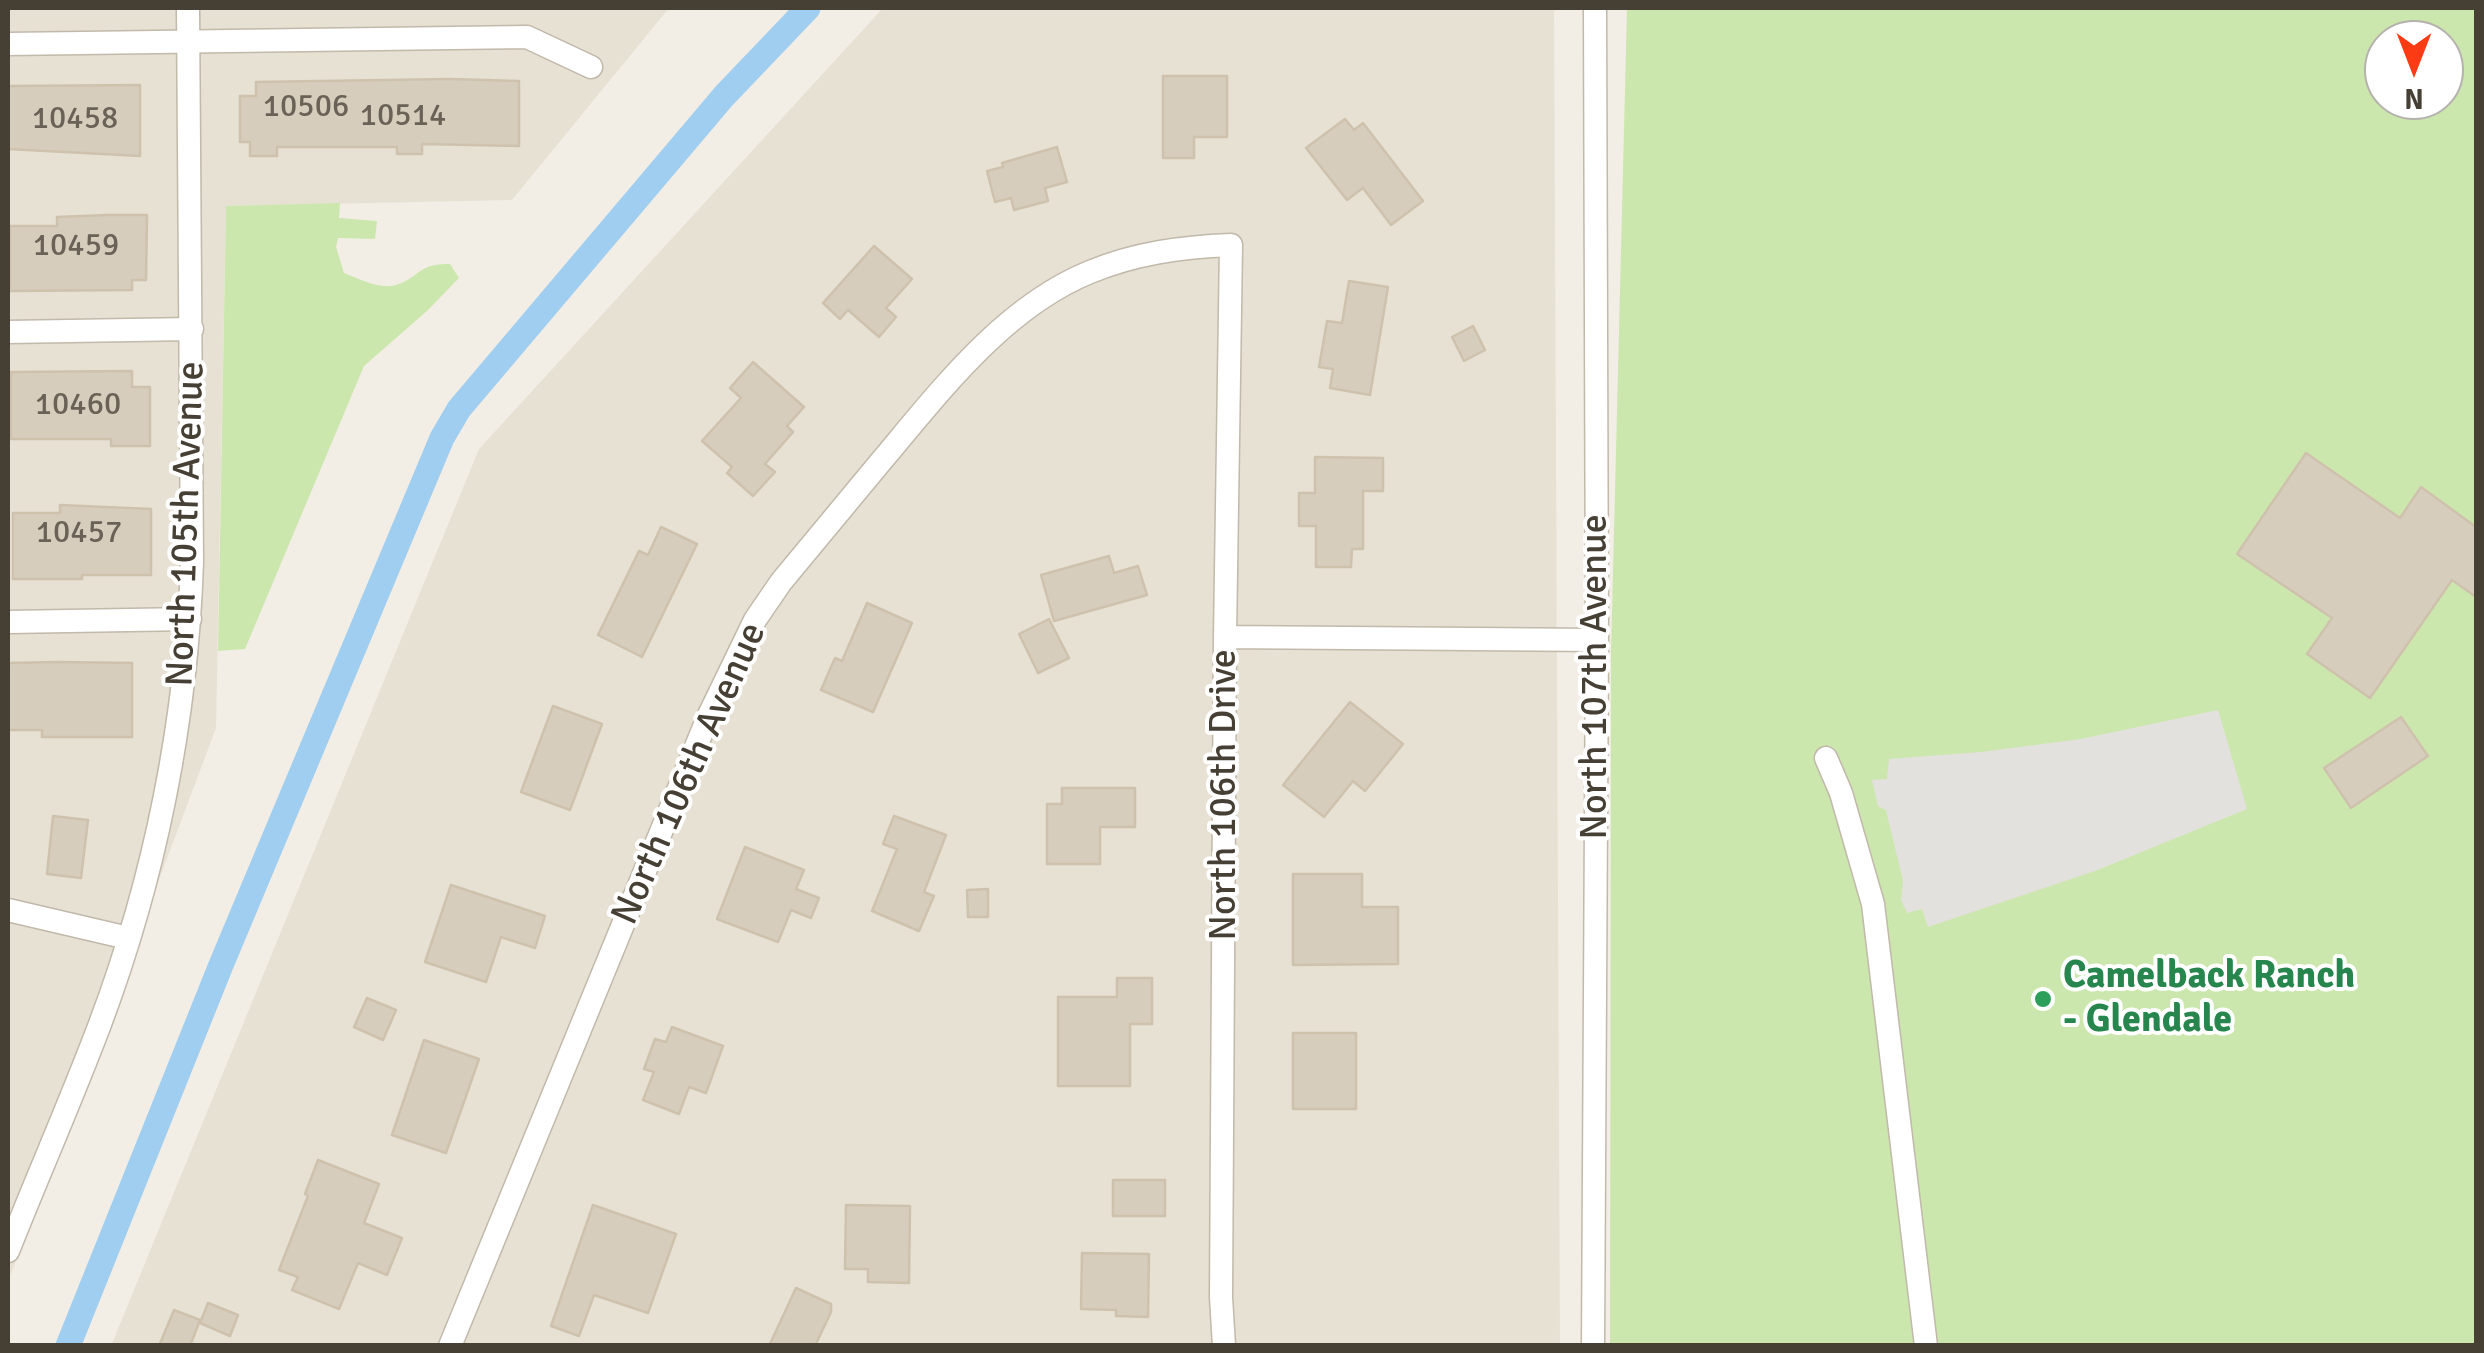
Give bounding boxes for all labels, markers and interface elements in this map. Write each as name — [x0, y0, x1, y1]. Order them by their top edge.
north arrow — [2364, 20, 2464, 120]
text: N — [2404, 81, 2424, 115]
house number: 10506 — [263, 89, 349, 127]
house number: 10514 — [360, 98, 446, 136]
house number: 10458 — [32, 101, 118, 139]
house number: 10459 — [33, 228, 119, 266]
street label: North 105th Avenue — [159, 361, 215, 687]
house number: 10460 — [35, 387, 121, 425]
street label: North 107th Avenue — [1573, 514, 1619, 840]
house number: 10457 — [36, 515, 122, 553]
street label: North 106th Avenue — [603, 616, 777, 932]
street label: North 106th Drive — [1202, 649, 1248, 941]
place label: Camelback Ranch - Glendale — [2063, 954, 2355, 1044]
marker: Camelback Ranch - Glendale — [2032, 988, 2054, 1010]

